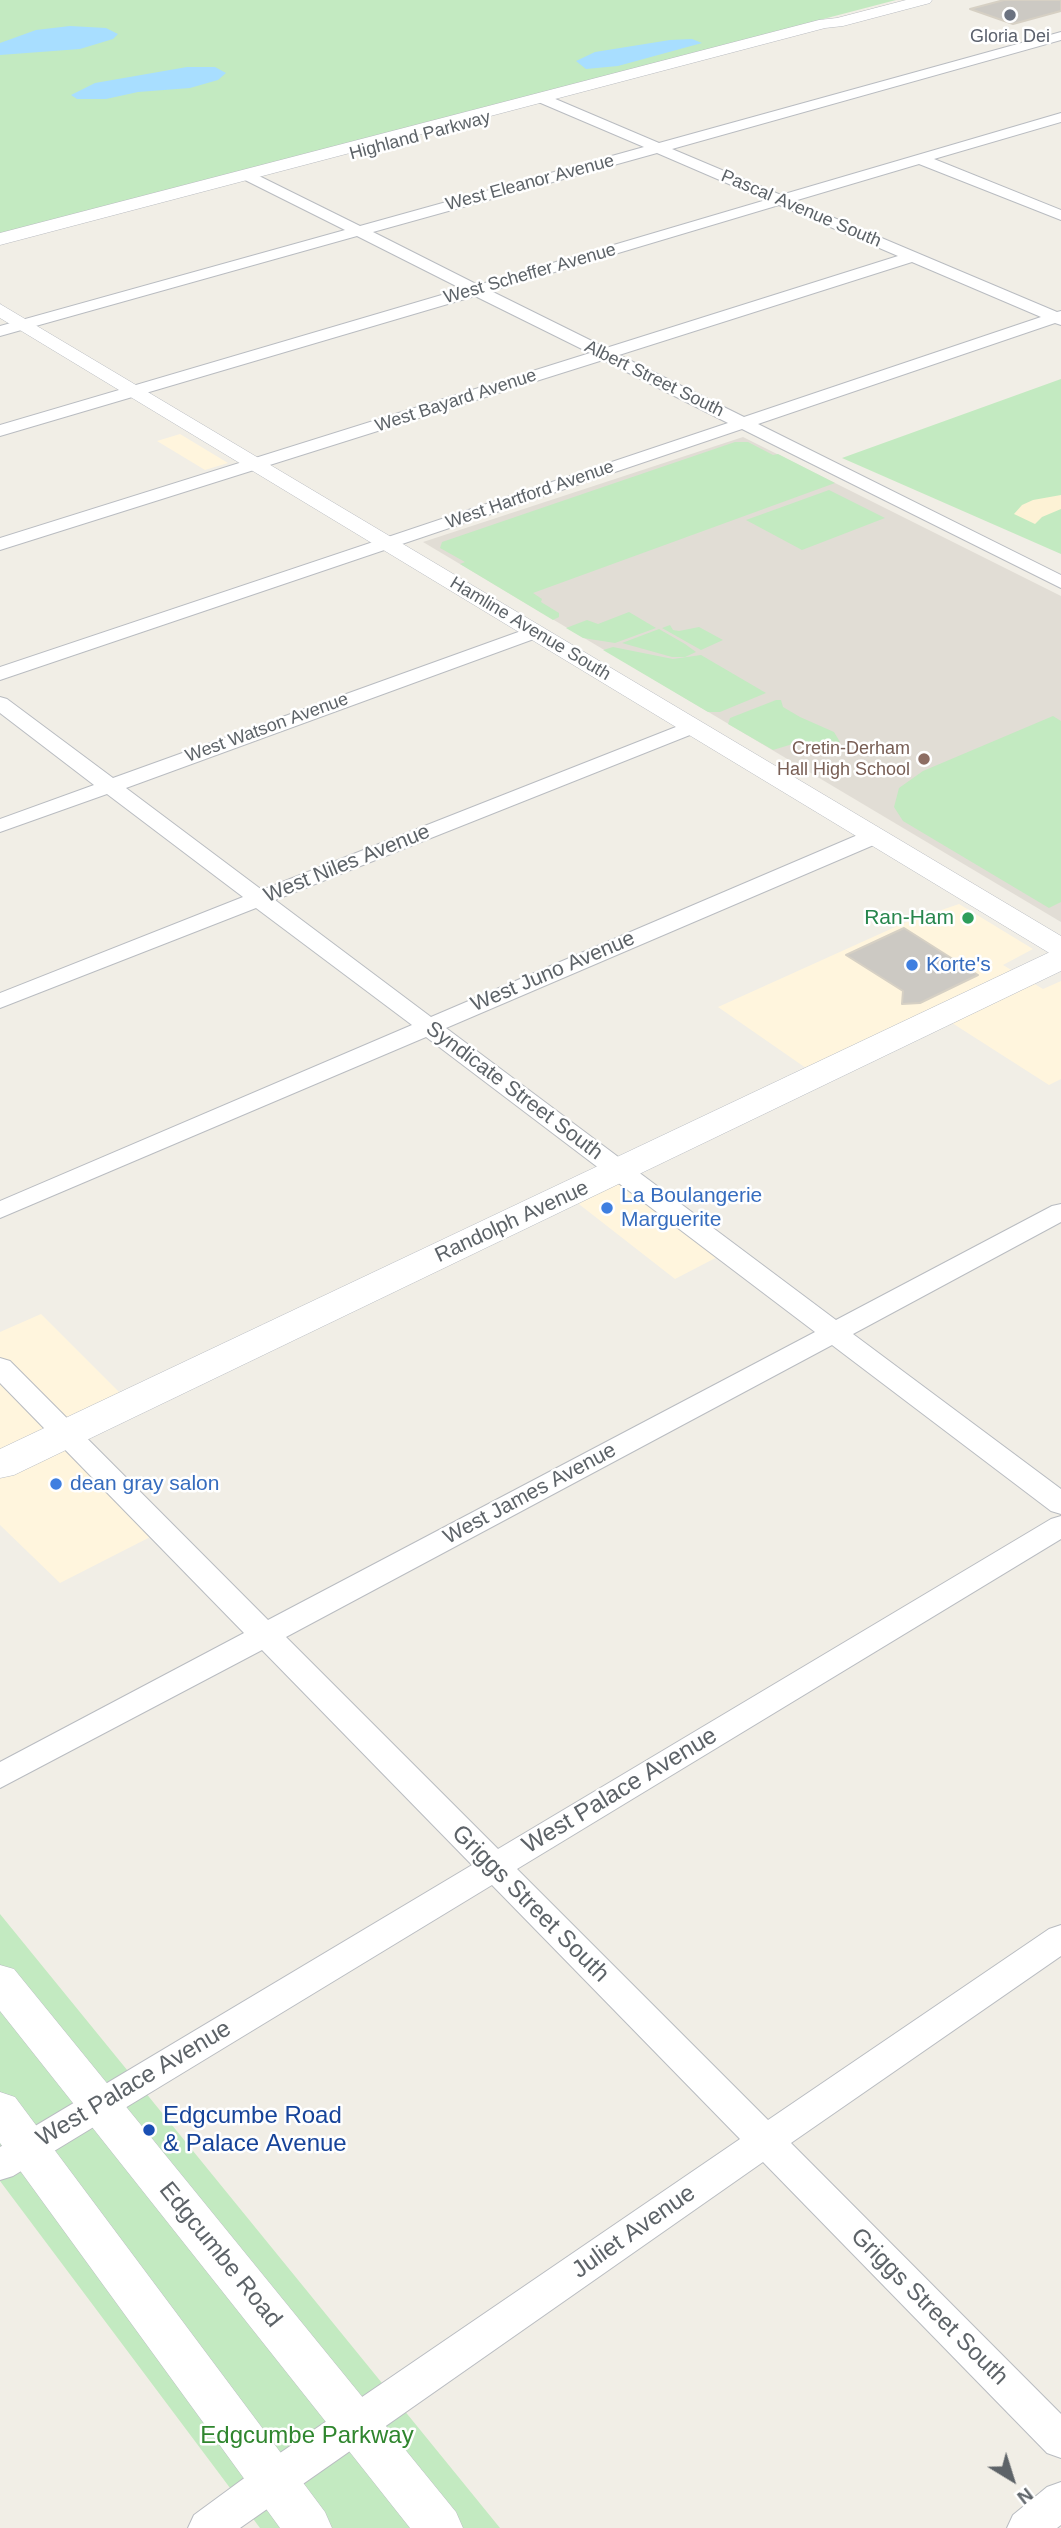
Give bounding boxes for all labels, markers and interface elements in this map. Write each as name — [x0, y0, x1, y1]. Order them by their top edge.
marker: Gloria Dei — [1002, 7, 1018, 23]
place label: Gloria Dei — [970, 26, 1050, 48]
street label: Highland Parkway — [347, 107, 493, 165]
street label: West Eleanor Avenue — [443, 150, 617, 216]
street label: Pascal Avenue South — [718, 165, 884, 253]
street label: West Scheffer Avenue — [441, 239, 619, 309]
street label: Albert Street South — [581, 336, 727, 422]
street label: West Bayard Avenue — [373, 365, 539, 437]
street label: West Hartford Avenue — [443, 456, 617, 534]
street label: Hamline Avenue South — [446, 572, 614, 686]
street label: West Watson Avenue — [183, 688, 351, 768]
place label: Cretin-Derham Hall High School — [777, 738, 910, 780]
marker: Cretin-Derham Hall High School — [916, 751, 932, 767]
street label: West Niles Avenue — [260, 819, 434, 909]
place label: Ran-Ham — [864, 905, 954, 931]
marker: Ran-Ham — [960, 910, 976, 926]
street label: West Juno Avenue — [467, 926, 639, 1018]
place label: Korte's — [926, 952, 991, 978]
marker: Korte's — [904, 957, 920, 973]
street label: Syndicate Street South — [421, 1016, 607, 1166]
street label: Randolph Avenue — [431, 1175, 593, 1269]
place label: La Boulangerie Marguerite — [621, 1183, 762, 1233]
marker: La Boulangerie Marguerite — [599, 1200, 615, 1216]
street label: West James Avenue — [439, 1438, 621, 1550]
place label: dean gray salon — [70, 1471, 219, 1497]
marker: dean gray salon — [48, 1476, 64, 1492]
street label: West Palace Avenue — [517, 1722, 723, 1860]
street label: Griggs Street South — [445, 1819, 615, 1989]
street label: West Palace Avenue — [31, 2015, 237, 2153]
place label: Edgcumbe Road & Palace Avenue — [163, 2102, 347, 2158]
marker: Edgcumbe Road & Palace Avenue — [141, 2122, 157, 2138]
street label: Edgcumbe Road — [153, 2176, 287, 2334]
street label: Juliet Avenue — [567, 2179, 701, 2285]
street label: Griggs Street South — [844, 2222, 1014, 2392]
park label: Edgcumbe Parkway — [200, 2422, 414, 2450]
north arrow — [977, 2444, 1047, 2514]
text: N — [1013, 2483, 1037, 2508]

